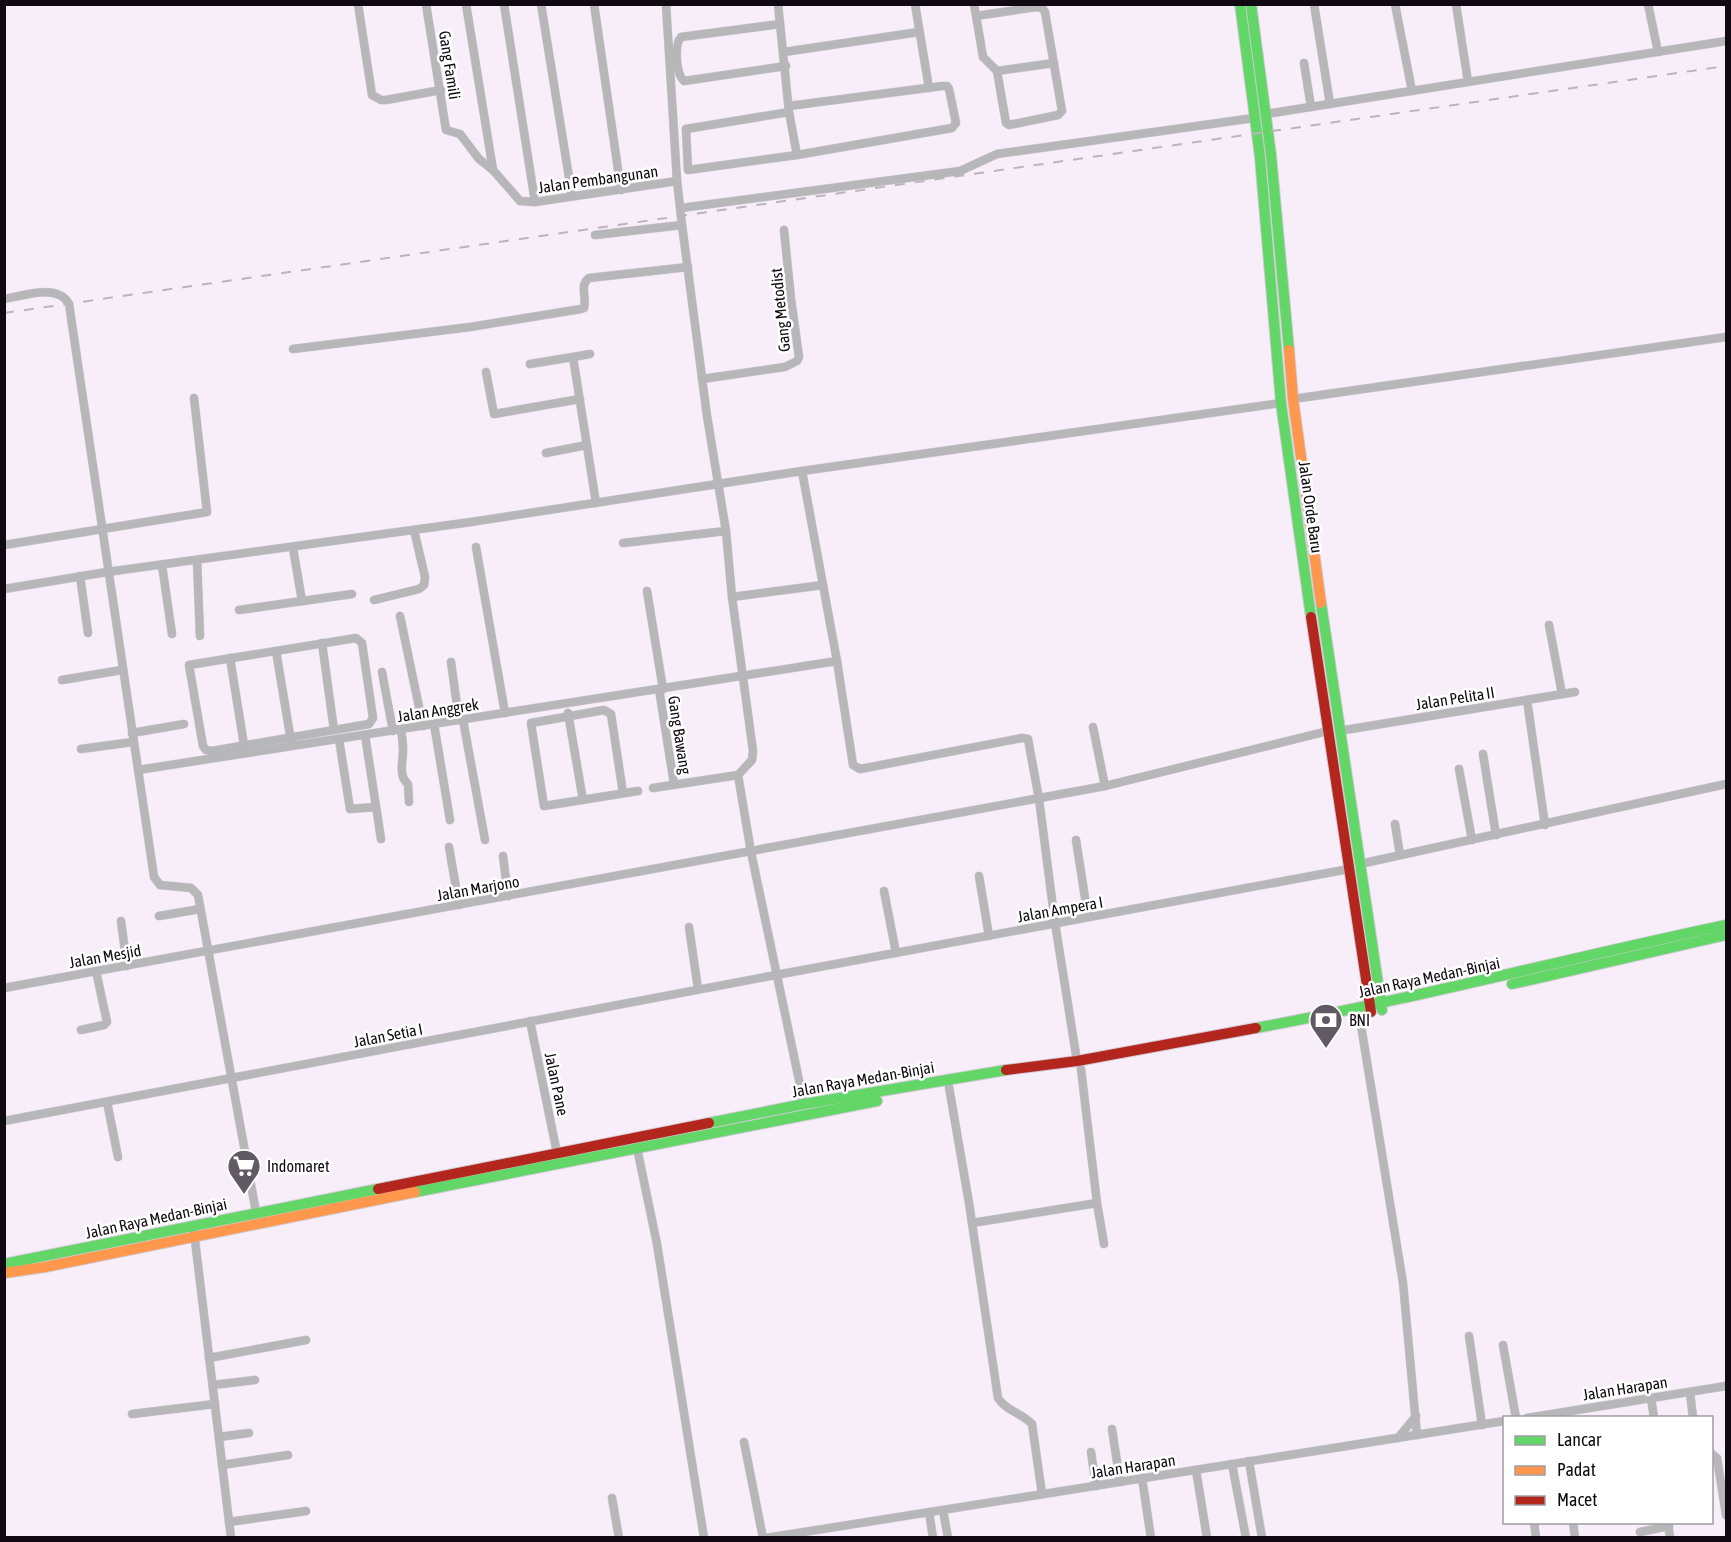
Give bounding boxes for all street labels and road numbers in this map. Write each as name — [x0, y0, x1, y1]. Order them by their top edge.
street label: Gang Famili — [435, 29, 464, 101]
street label: Jalan Pembangunan — [537, 162, 659, 197]
street label: Gang Metodist — [767, 267, 794, 353]
street label: Jalan Orde Baru — [1296, 460, 1326, 554]
street label: Jalan Pelita II — [1414, 683, 1496, 713]
street label: Gang Bawang — [664, 694, 695, 776]
street label: Jalan Anggrek — [396, 695, 480, 726]
street label: Jalan Marjono — [435, 872, 521, 905]
street label: Jalan Ampera I — [1016, 893, 1104, 926]
street label: Jalan Mesjid — [68, 941, 143, 972]
street label: Jalan Raya Medan-Binjai — [1357, 953, 1502, 1002]
street label: Jalan Setia I — [352, 1019, 424, 1051]
street label: Jalan Pane — [542, 1051, 572, 1117]
street label: Jalan Raya Medan-Binjai — [790, 1058, 936, 1101]
street label: Jalan Raya Medan-Binjai — [84, 1194, 229, 1243]
street label: Jalan Harapan — [1581, 1372, 1669, 1405]
street label: Jalan Harapan — [1089, 1450, 1177, 1483]

